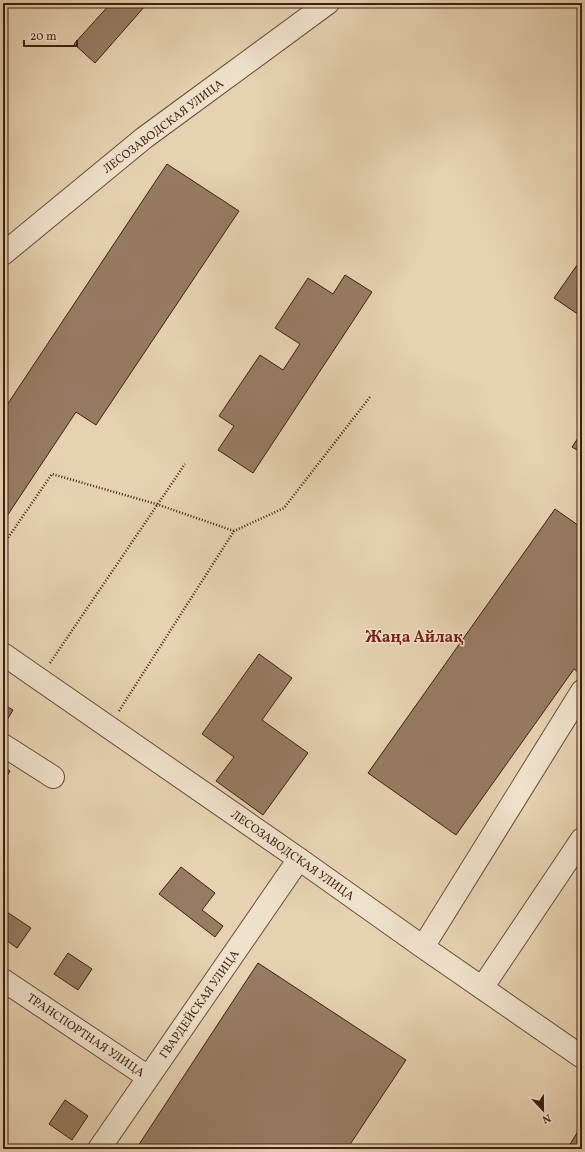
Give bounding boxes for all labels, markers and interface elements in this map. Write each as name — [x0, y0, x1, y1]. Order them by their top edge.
scale bar — [24, 22, 77, 48]
text: 20 m — [30, 29, 57, 45]
street label: ЛЕСОЗАВОДСКАЯ УЛИЦА — [100, 76, 228, 178]
district label: Жаңа Айлақ — [365, 627, 463, 649]
street label: ЛЕСОЗАВОДСКАЯ УЛИЦА — [227, 807, 358, 905]
street label: ГВАРДЕЙСКАЯ УЛИЦА — [155, 946, 244, 1062]
street label: ТРАНСПОРТНАЯ УЛИЦА — [23, 990, 148, 1082]
north arrow — [523, 1090, 563, 1130]
text: N — [540, 1109, 553, 1126]

